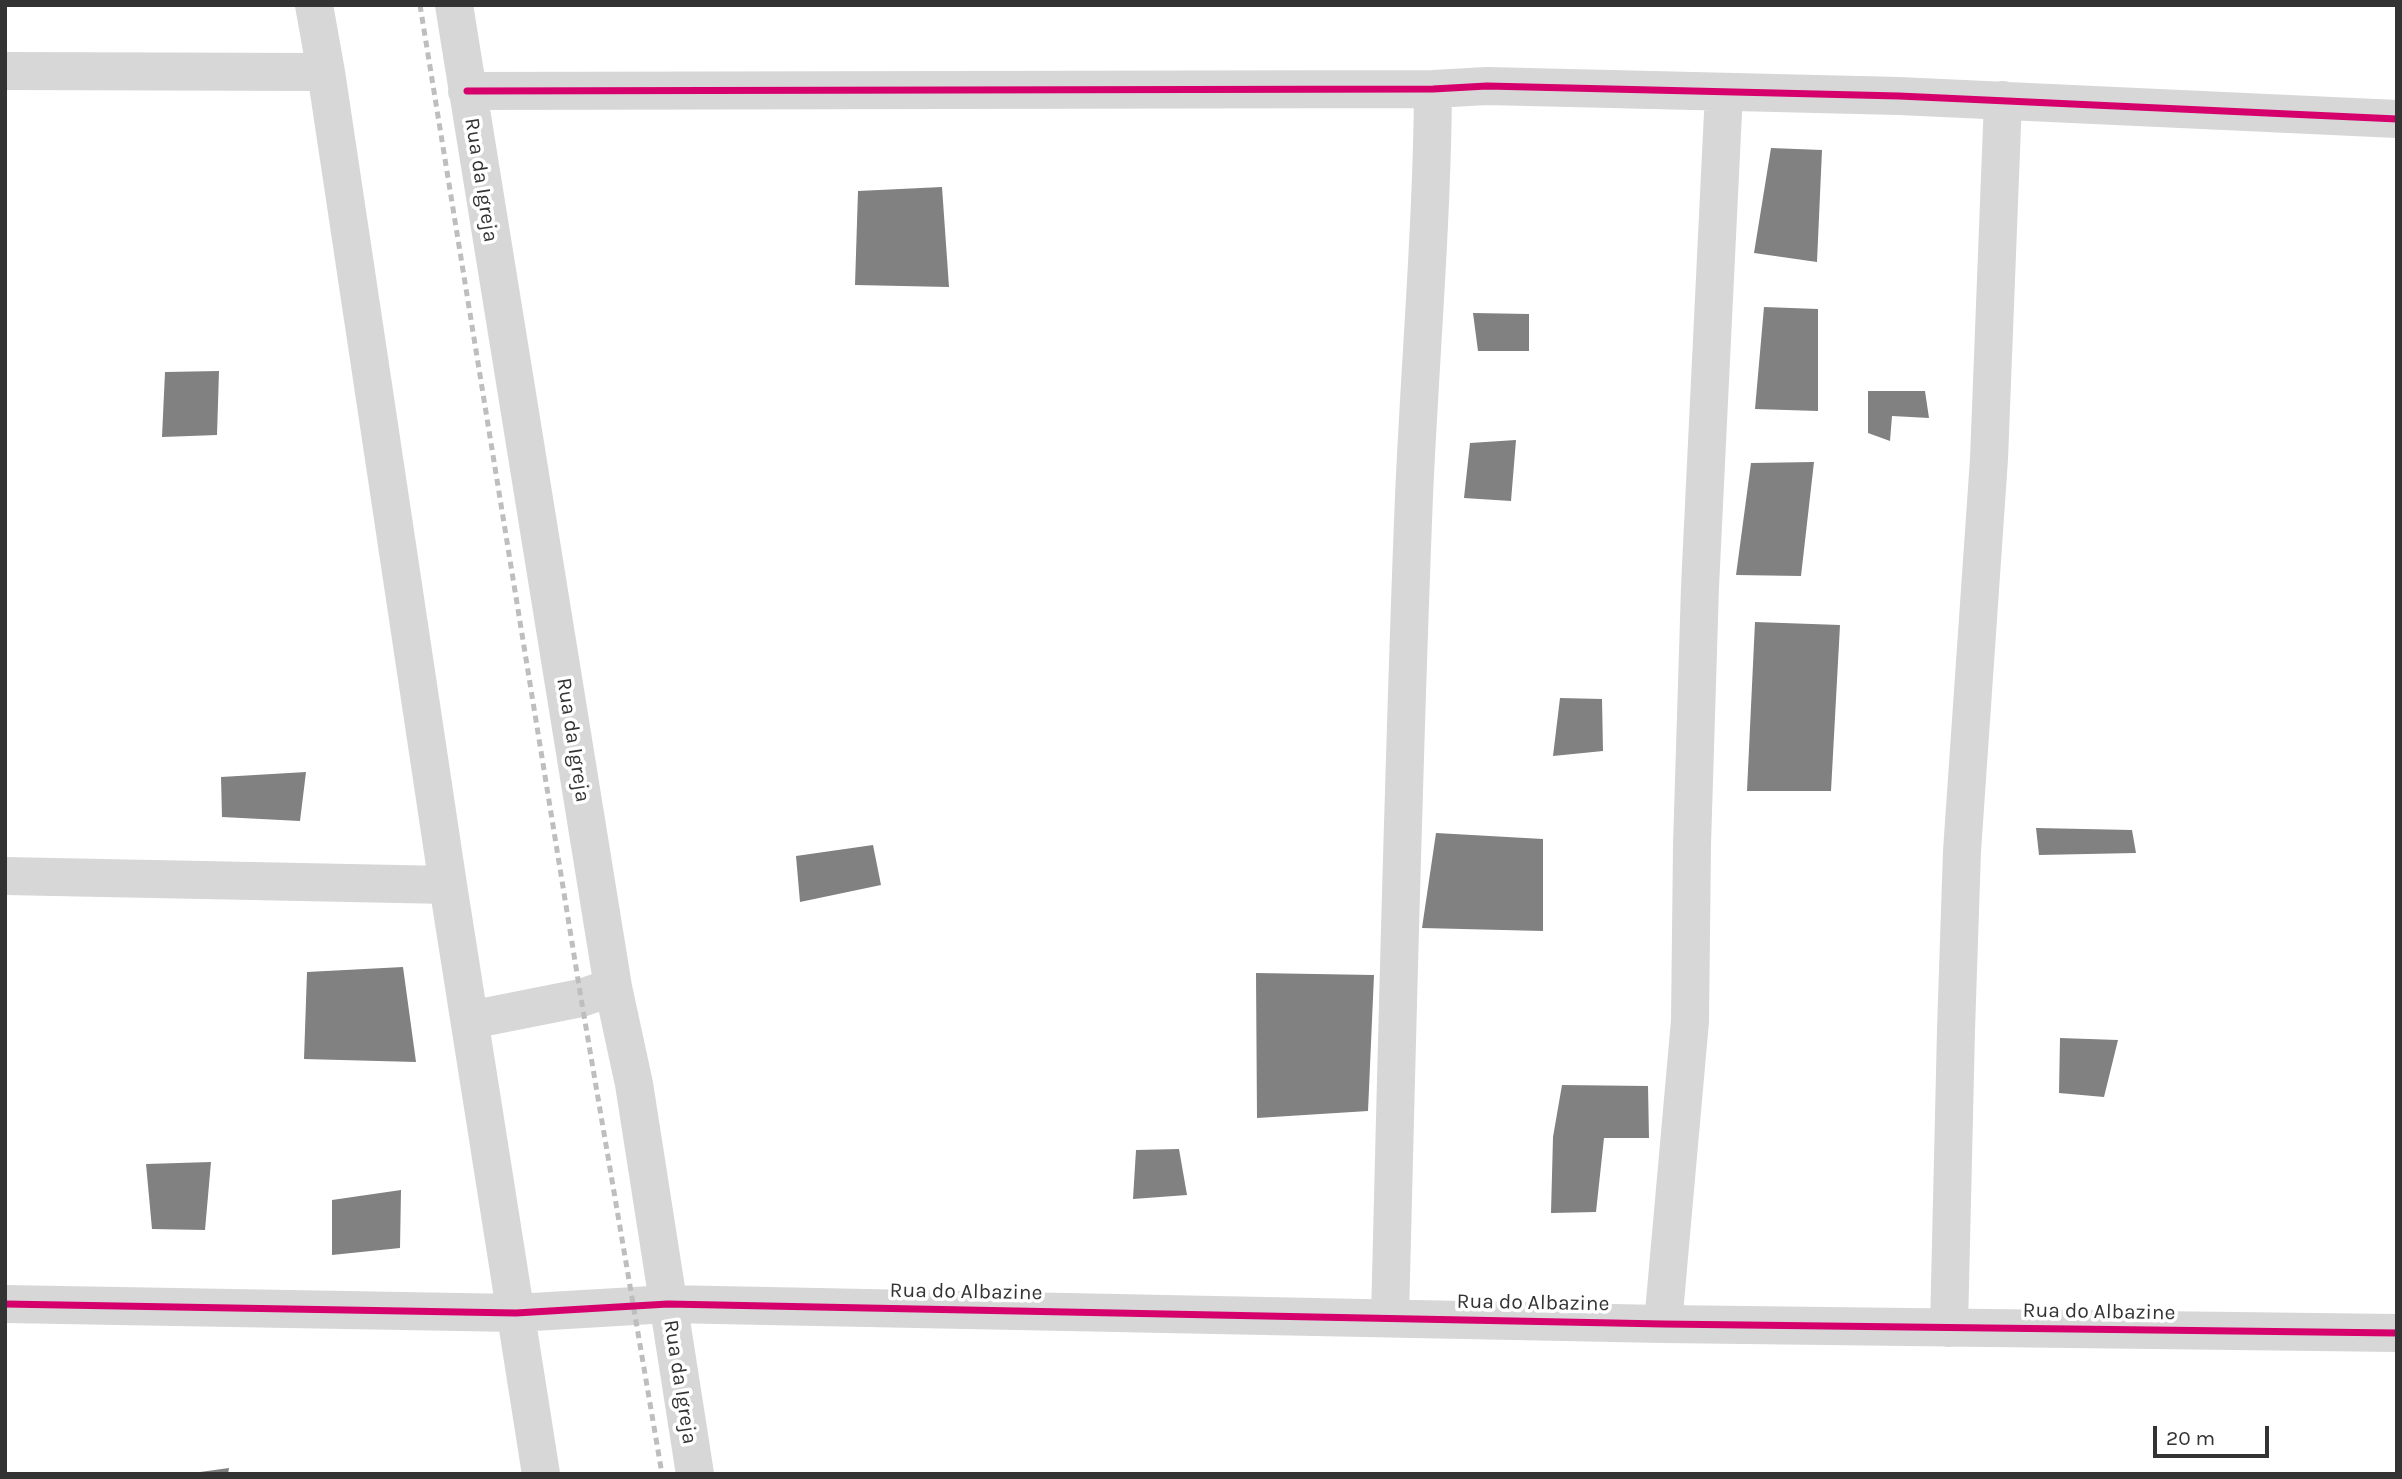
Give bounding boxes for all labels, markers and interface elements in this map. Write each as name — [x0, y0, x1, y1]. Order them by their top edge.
street label: Rua da Igreja — [459, 116, 503, 244]
street label: Rua da Igreja — [551, 676, 595, 804]
street label: Rua do Albazine — [889, 1278, 1043, 1306]
street label: Rua do Albazine — [1456, 1289, 1610, 1317]
street label: Rua do Albazine — [2022, 1298, 2176, 1326]
street label: Rua da Igreja — [658, 1318, 702, 1446]
scale bar — [2157, 1412, 2272, 1456]
text: 20 m — [2166, 1426, 2215, 1450]

